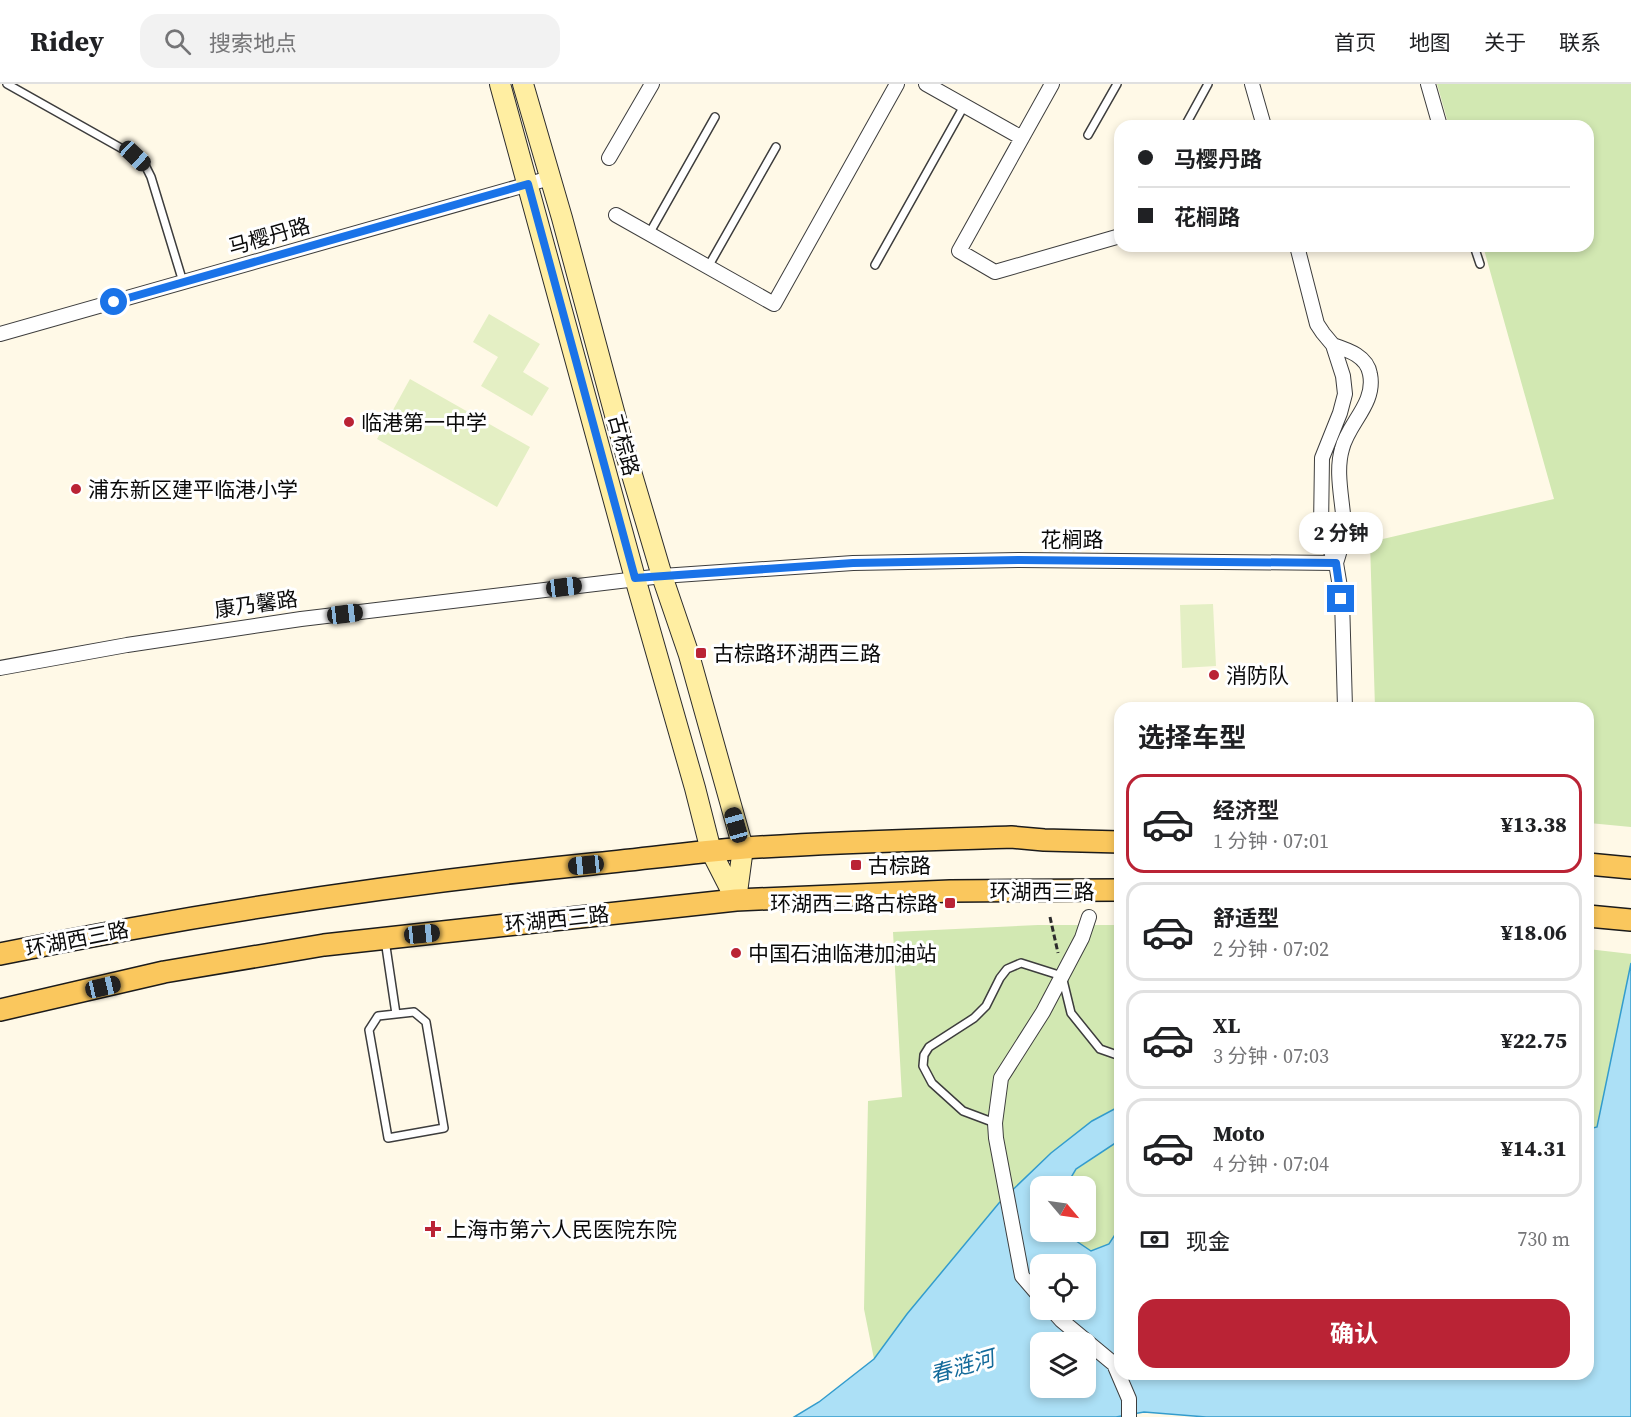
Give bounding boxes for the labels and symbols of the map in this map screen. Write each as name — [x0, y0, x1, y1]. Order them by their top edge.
car — [116, 137, 154, 175]
street label: 马樱丹路 — [225, 210, 313, 262]
route start — [100, 288, 127, 315]
place label: 临港第一中学 — [361, 408, 487, 437]
street label: 古棕路 — [602, 411, 646, 479]
marker: 临港第一中学 — [342, 415, 356, 429]
place label: 浦东新区建平临港小学 — [88, 475, 298, 504]
marker: 浦东新区建平临港小学 — [69, 482, 83, 496]
callout: 2 分钟 — [1299, 512, 1383, 554]
street label: 花榈路 — [1041, 525, 1104, 554]
car — [545, 576, 583, 598]
street label: 康乃馨路 — [212, 584, 300, 624]
route end — [1327, 585, 1354, 612]
car — [326, 603, 364, 625]
place label: 古棕路环湖西三路 — [713, 639, 881, 668]
marker: 古棕路环湖西三路 — [694, 646, 708, 660]
place label: 消防队 — [1226, 661, 1289, 690]
marker: 消防队 — [1207, 668, 1221, 682]
car — [722, 805, 750, 845]
place label: 古棕路 — [868, 851, 931, 880]
car — [567, 854, 605, 876]
marker: 古棕路 — [849, 858, 863, 872]
street label: 环湖西三路 — [990, 877, 1095, 906]
place label: 环湖西三路古棕路 — [770, 889, 938, 918]
marker: 环湖西三路古棕路 — [943, 896, 957, 910]
street label: 环湖西三路 — [503, 899, 611, 939]
street label: 环湖西三路 — [23, 915, 131, 963]
car — [403, 923, 441, 945]
place label: 中国石油临港加油站 — [748, 939, 937, 968]
marker: 中国石油临港加油站 — [729, 946, 743, 960]
car — [83, 974, 123, 1000]
north arrow — [1030, 1176, 1096, 1242]
place label: 上海市第六人民医院东院 — [446, 1215, 677, 1244]
marker: 上海市第六人民医院东院 — [424, 1220, 442, 1238]
water label: 春涟河 — [926, 1341, 1002, 1390]

